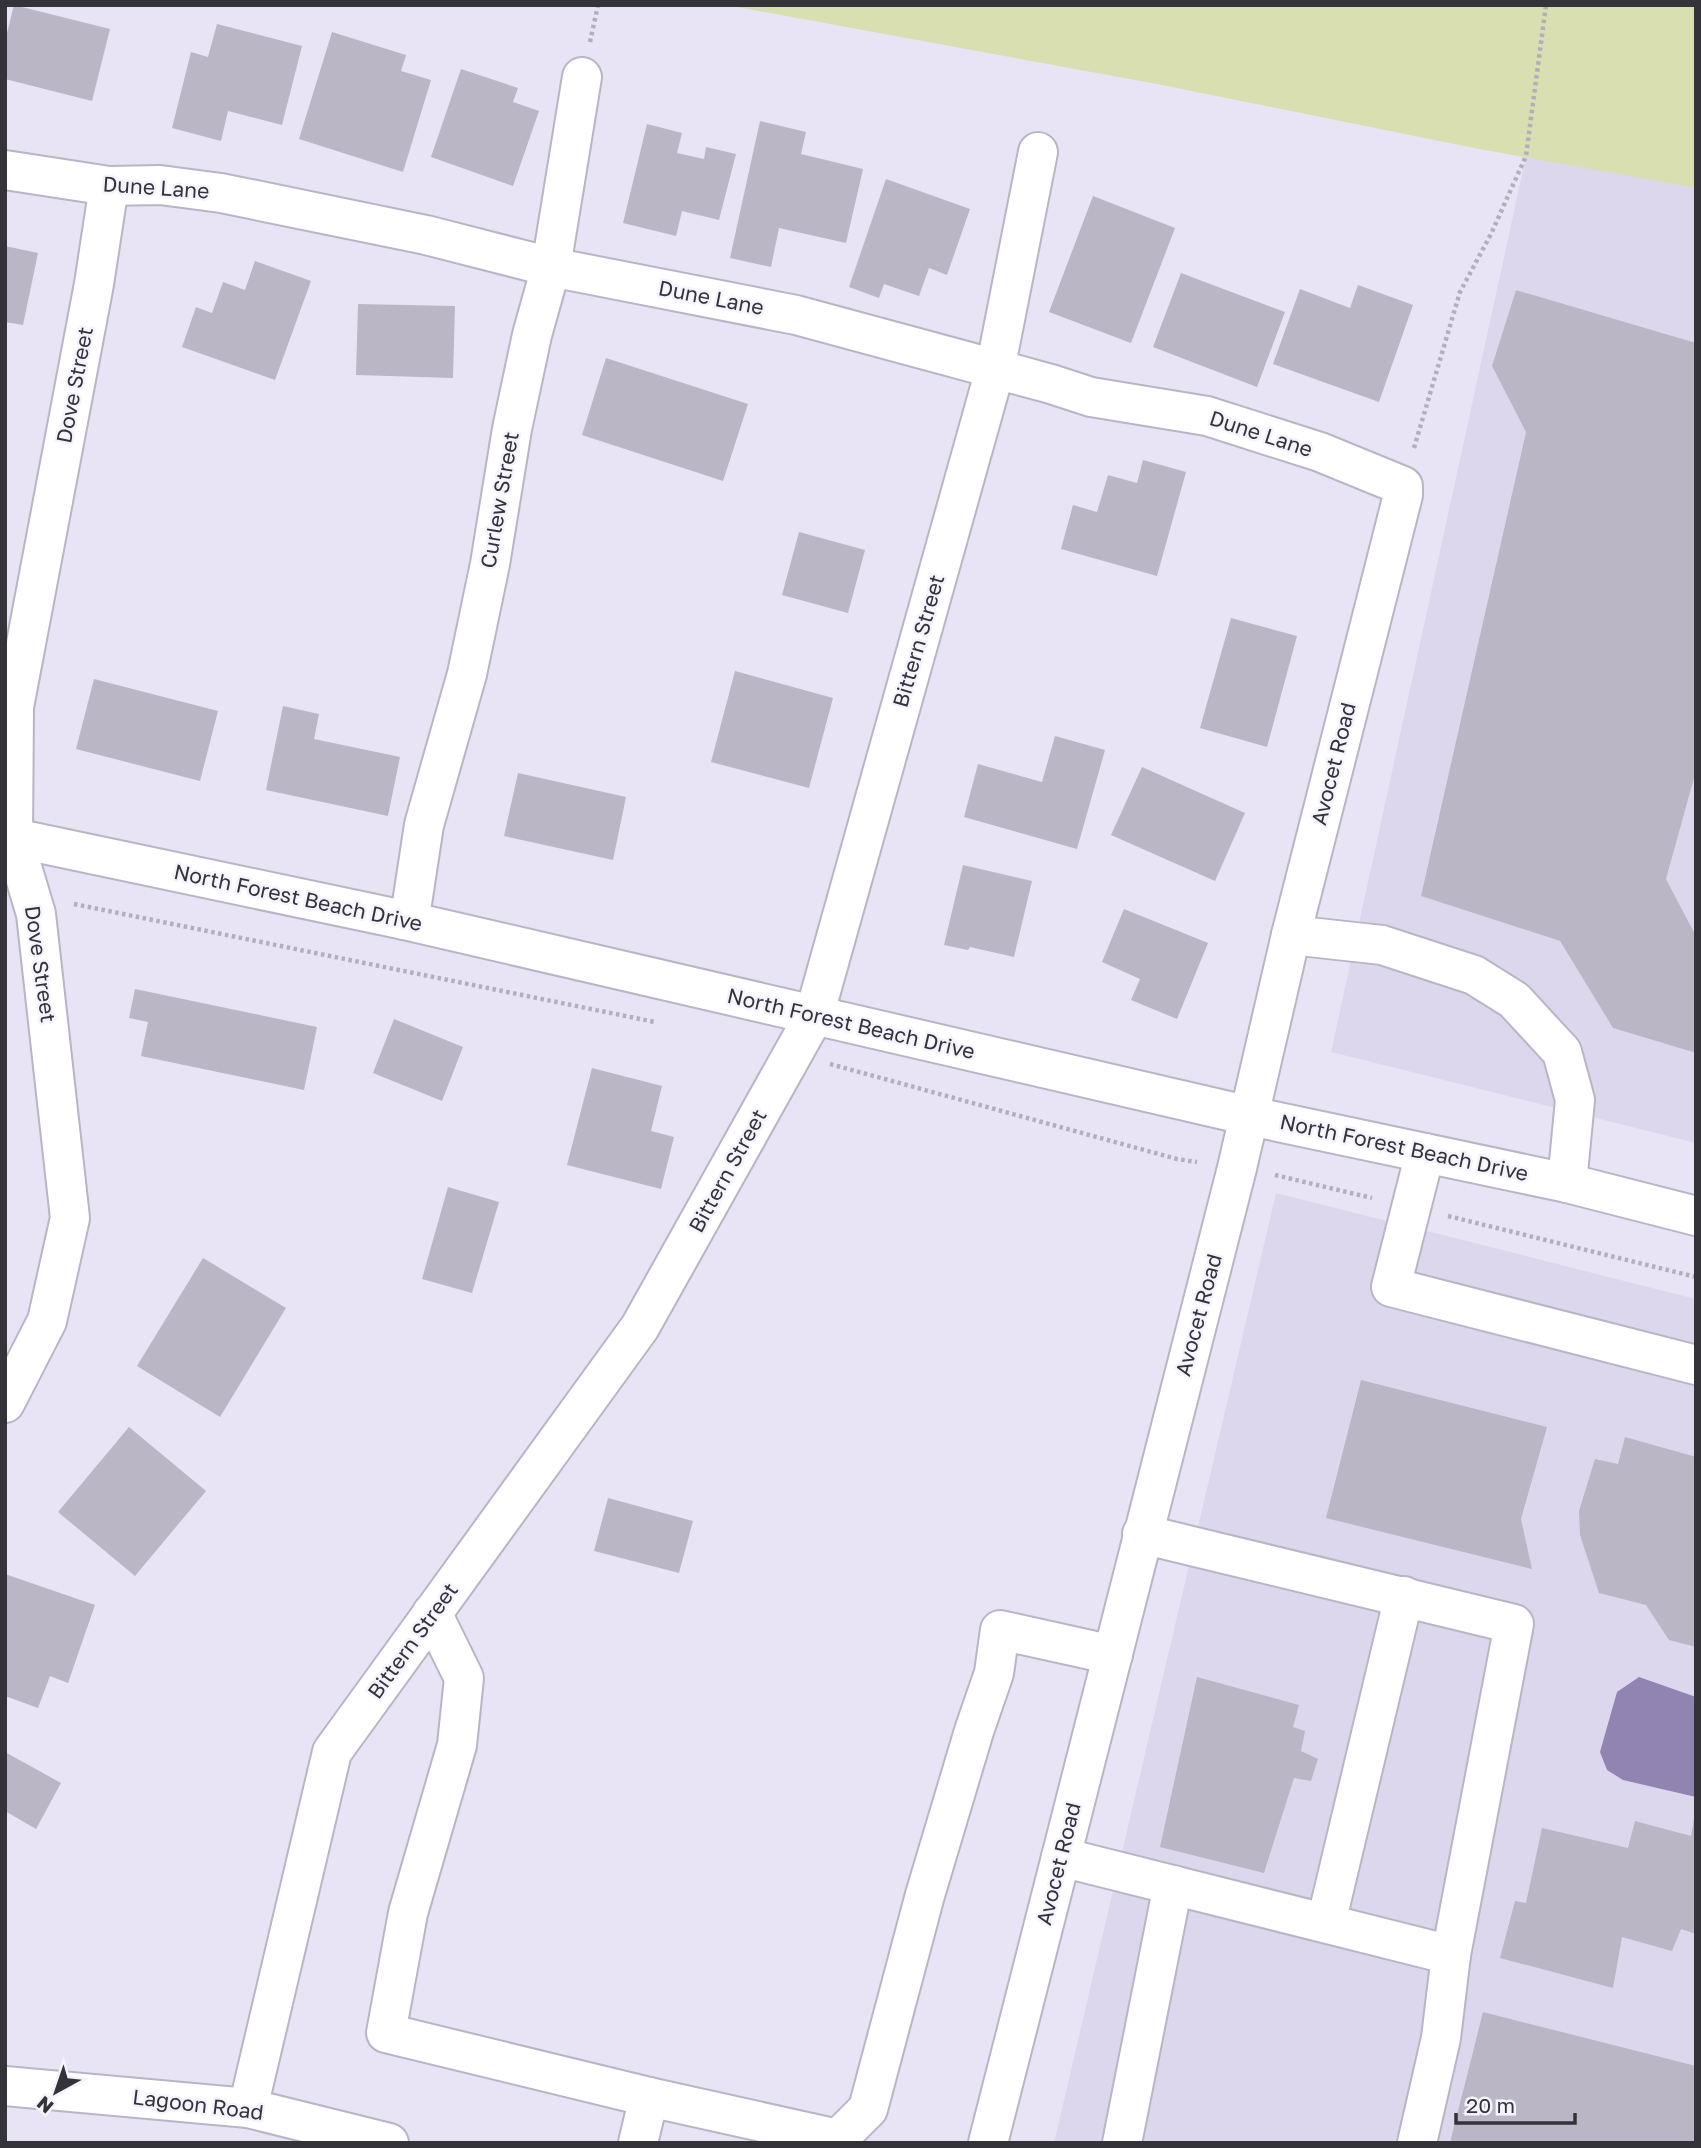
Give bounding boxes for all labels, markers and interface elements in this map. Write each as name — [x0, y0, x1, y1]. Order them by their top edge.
street label: Dune Lane — [102, 170, 210, 204]
street label: Dune Lane — [656, 274, 766, 320]
street label: Dove Street — [50, 325, 98, 445]
street label: Dune Lane — [1206, 404, 1316, 462]
street label: Curlew Street — [474, 430, 524, 570]
street label: Bittern Street — [887, 571, 949, 710]
street label: Avocet Road — [1305, 700, 1361, 828]
street label: North Forest Beach Drive — [172, 858, 425, 936]
street label: Dove Street — [20, 904, 62, 1024]
street label: North Forest Beach Drive — [725, 982, 978, 1064]
street label: Bittern Street — [683, 1104, 772, 1237]
street label: North Forest Beach Drive — [1278, 1108, 1531, 1186]
street label: Avocet Road — [1169, 1251, 1227, 1379]
street label: Bittern Street — [361, 1577, 463, 1703]
street label: Avocet Road — [1030, 1800, 1086, 1928]
north arrow — [21, 2057, 91, 2127]
scale bar — [1456, 2082, 1575, 2126]
street label: Lagoon Road — [131, 2083, 265, 2125]
text: N — [32, 2092, 58, 2119]
text: 20 m — [1466, 2092, 1515, 2118]

